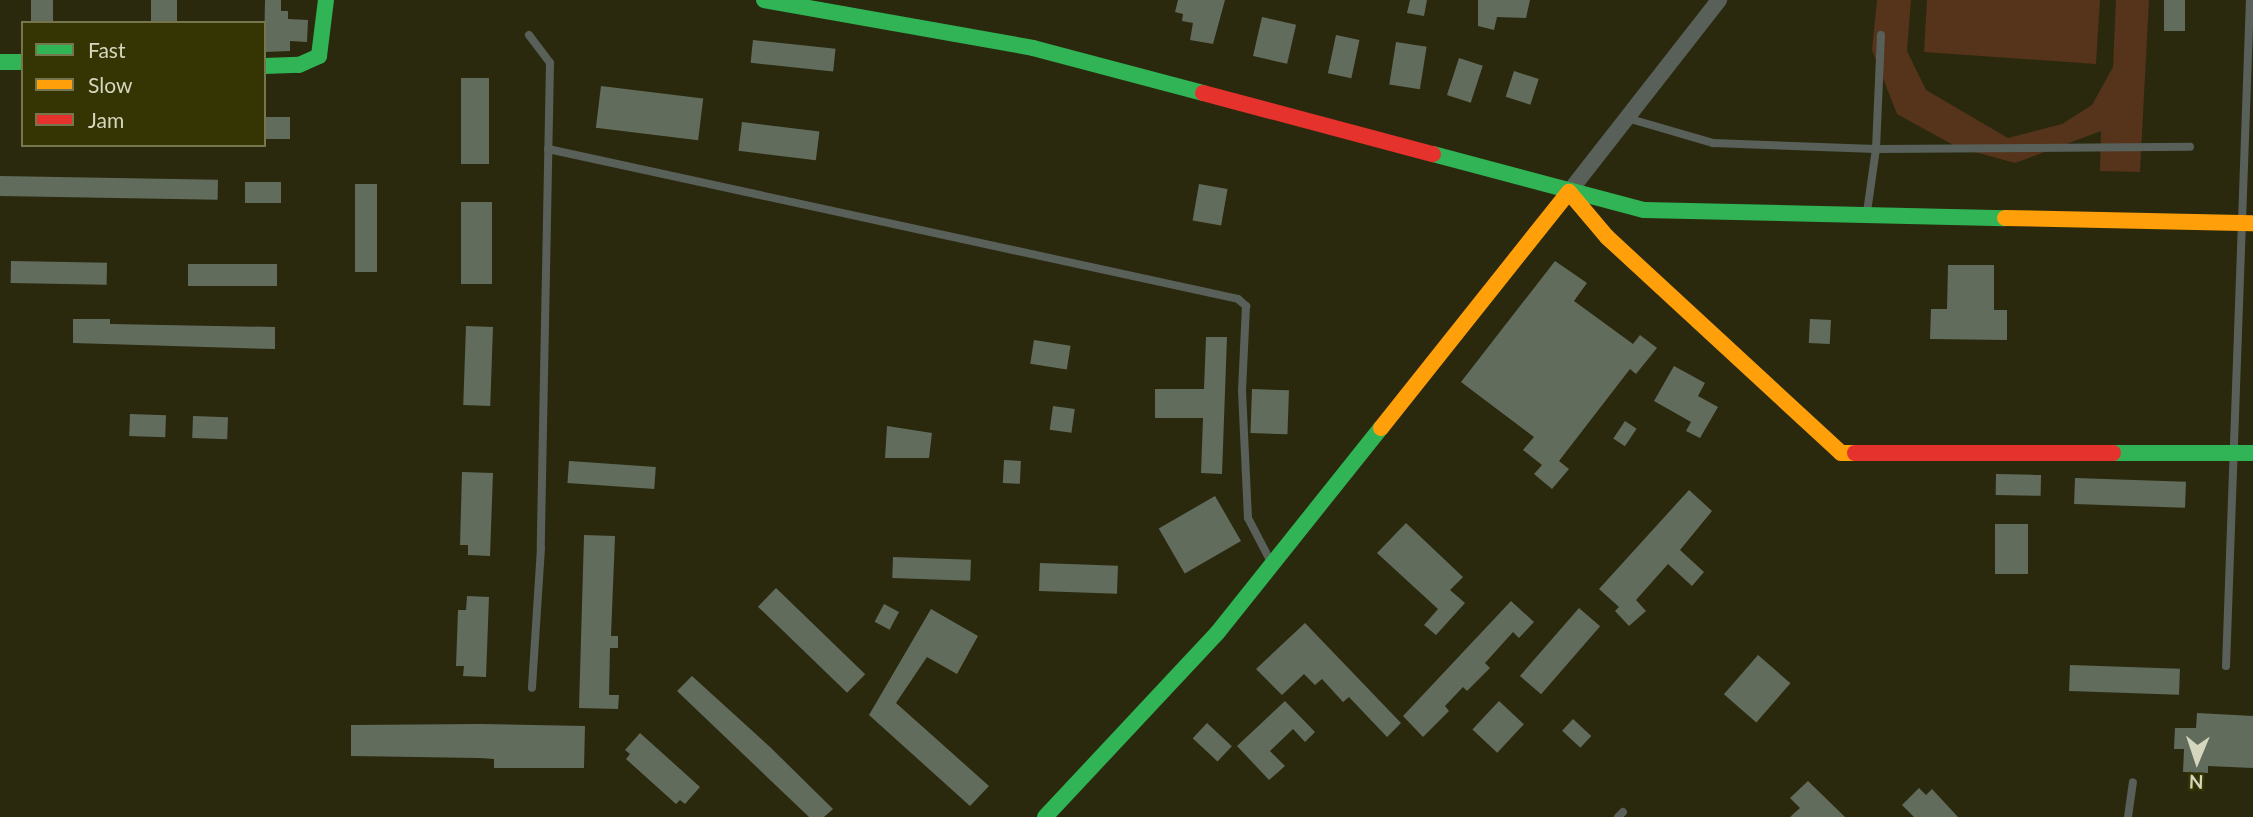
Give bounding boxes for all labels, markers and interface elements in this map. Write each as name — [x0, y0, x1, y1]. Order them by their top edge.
legend — [21, 21, 266, 147]
text: Fast — [88, 37, 125, 62]
text: Slow — [88, 72, 132, 97]
text: Jam — [88, 107, 124, 132]
north arrow — [2162, 726, 2232, 796]
text: N — [2189, 771, 2204, 794]

